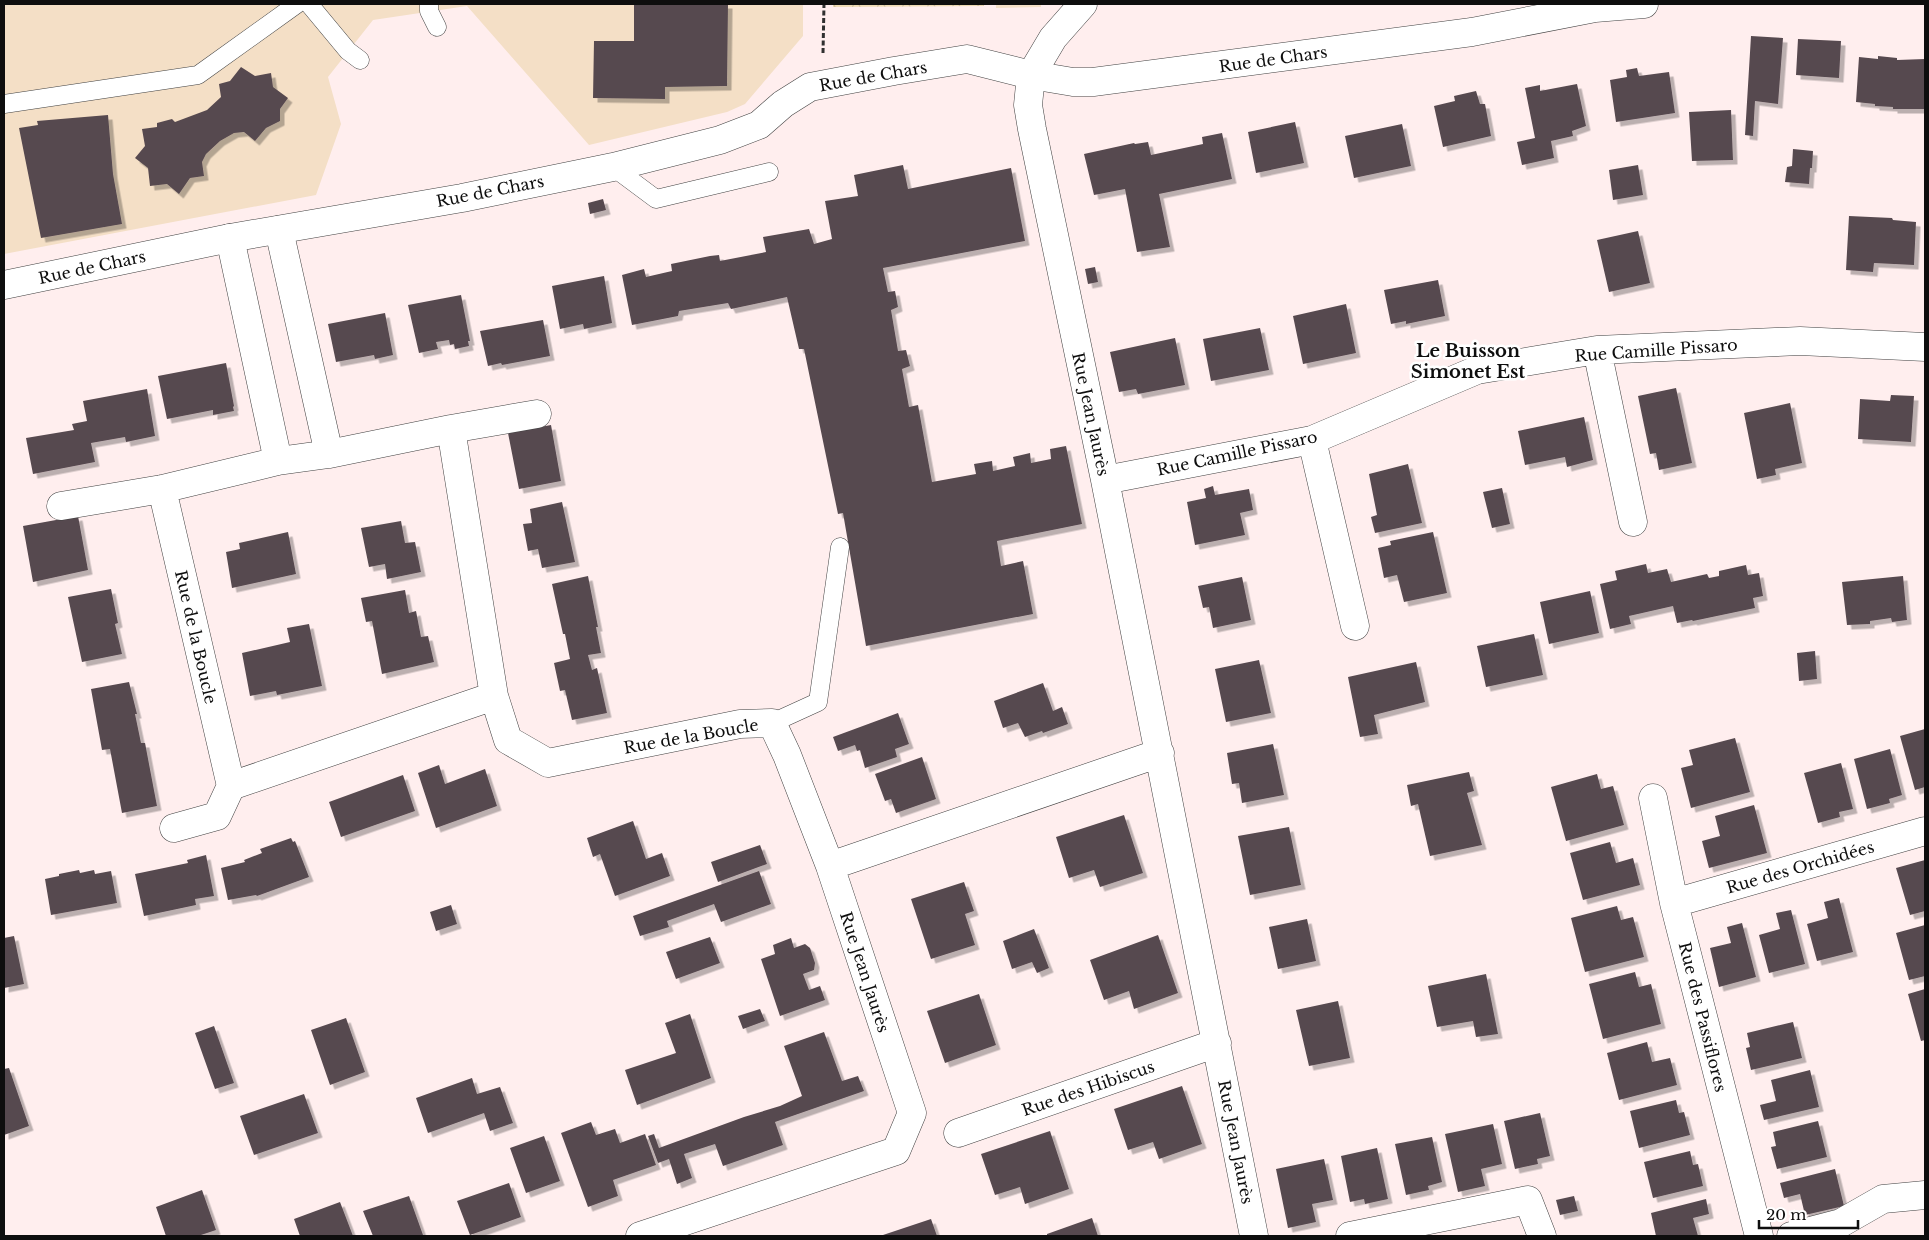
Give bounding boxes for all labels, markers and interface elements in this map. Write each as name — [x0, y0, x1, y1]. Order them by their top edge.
street label: Rue de Chars — [1218, 41, 1328, 77]
street label: Rue de Chars — [817, 57, 929, 95]
street label: Rue de Chars — [434, 171, 546, 211]
street label: Rue de Chars — [36, 246, 148, 288]
street label: Rue Camille Pissaro — [1574, 334, 1738, 366]
district label: Le Buisson Simonet Est — [1411, 340, 1525, 383]
street label: Rue Jean Jaurès — [1068, 350, 1114, 478]
street label: Rue Camille Pissaro — [1155, 426, 1319, 480]
street label: Rue de la Boucle — [171, 568, 221, 706]
street label: Rue de la Boucle — [622, 714, 760, 758]
street label: Rue des Orchidées — [1724, 836, 1876, 898]
street label: Rue Jean Jaurès — [836, 909, 894, 1035]
street label: Rue des Passiflores — [1675, 940, 1731, 1094]
street label: Rue des Hibiscus — [1019, 1056, 1157, 1120]
street label: Rue Jean Jaurès — [1214, 1078, 1258, 1206]
scale bar — [1759, 1198, 1858, 1230]
text: 20 m — [1766, 1205, 1806, 1224]

